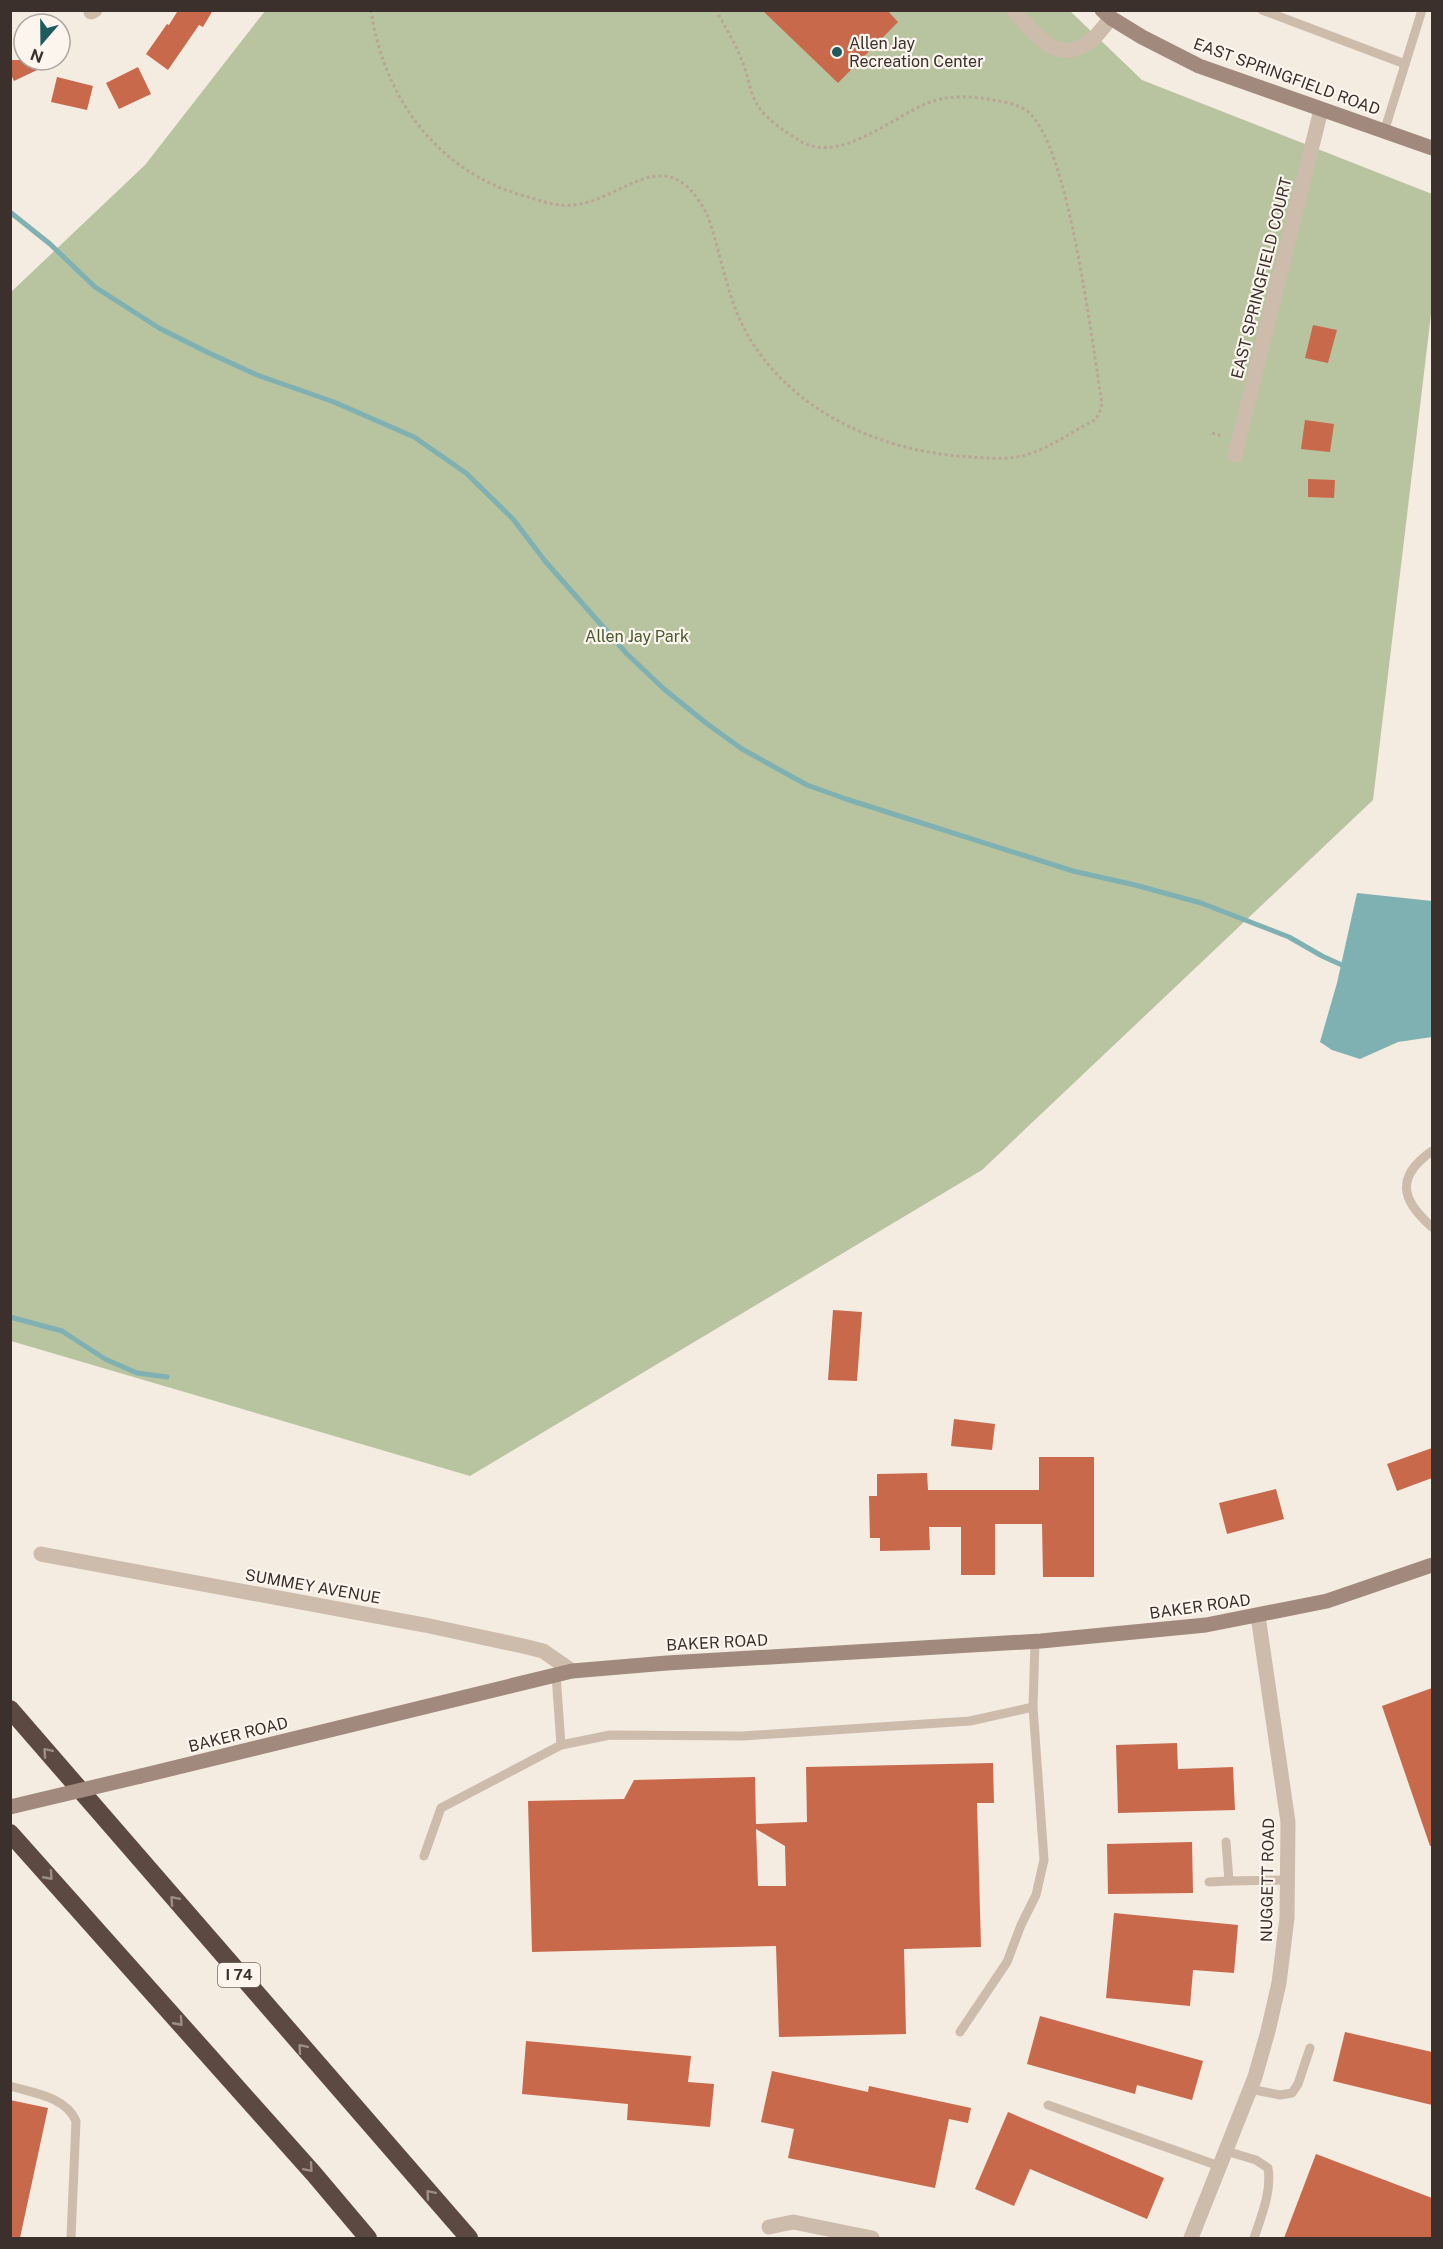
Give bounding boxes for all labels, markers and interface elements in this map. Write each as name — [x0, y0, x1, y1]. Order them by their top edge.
north arrow — [12, 12, 72, 72]
place label: Allen Jay Recreation Center — [849, 34, 983, 71]
street label: EAST SPRINGFIELD ROAD — [1191, 34, 1383, 119]
text: N — [28, 45, 46, 67]
marker: Allen Jay Recreation Center — [830, 45, 844, 59]
street label: EAST SPRINGFIELD COURT — [1227, 175, 1296, 381]
park label: Allen Jay Park — [585, 627, 689, 646]
street label: SUMMEY AVENUE — [244, 1565, 382, 1608]
street label: BAKER ROAD — [1148, 1590, 1252, 1623]
street label: BAKER ROAD — [666, 1630, 768, 1655]
street label: BAKER ROAD — [186, 1713, 290, 1756]
one-way arrow — [43, 1748, 54, 1759]
street label: NUGGETT ROAD — [1257, 1818, 1278, 1942]
one-way arrow — [42, 1870, 53, 1880]
one-way arrow — [171, 1896, 182, 1907]
road number: I 74 — [218, 1963, 260, 1987]
one-way arrow — [172, 2015, 183, 2026]
one-way arrow — [298, 2044, 309, 2055]
one-way arrow — [302, 2161, 313, 2172]
one-way arrow — [426, 2191, 437, 2201]

